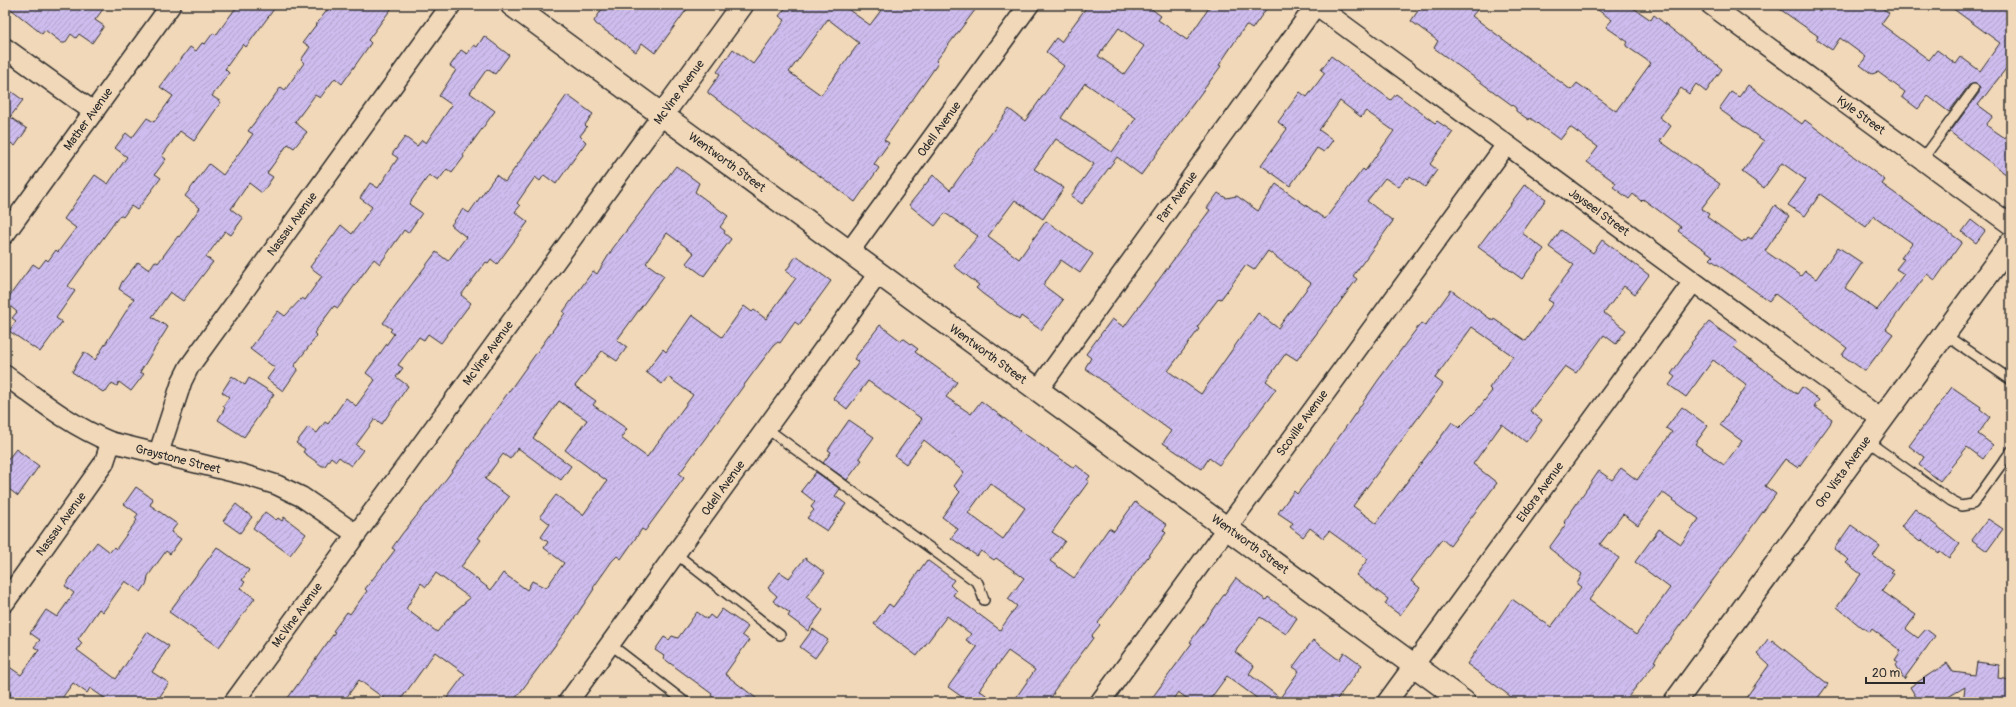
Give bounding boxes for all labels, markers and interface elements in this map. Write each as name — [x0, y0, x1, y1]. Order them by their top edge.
street label: McVine Avenue — [651, 57, 708, 128]
street label: Mather Avenue — [61, 85, 116, 154]
street label: Kyle Street — [1834, 93, 1888, 138]
street label: Odell Avenue — [914, 99, 965, 160]
street label: Wentworth Street — [685, 129, 768, 196]
street label: Parr Avenue — [1154, 169, 1201, 226]
street label: Jayseel Street — [1565, 185, 1632, 240]
street label: Nassau Avenue — [264, 189, 321, 259]
street label: McVine Avenue — [460, 318, 517, 389]
street label: Wentworth Street — [946, 321, 1029, 388]
street label: Scoville Avenue — [1273, 387, 1331, 459]
street label: Oro Vista Avenue — [1812, 433, 1875, 511]
street label: Graystone Street — [134, 442, 222, 477]
street label: Odell Avenue — [698, 458, 749, 519]
street label: Eldora Avenue — [1514, 459, 1567, 525]
street label: Nassau Avenue — [33, 489, 90, 559]
street label: Wentworth Street — [1208, 511, 1291, 578]
street label: McVine Avenue — [269, 580, 326, 651]
scale bar — [1866, 659, 1924, 685]
text: 20 m — [1872, 666, 1901, 681]

